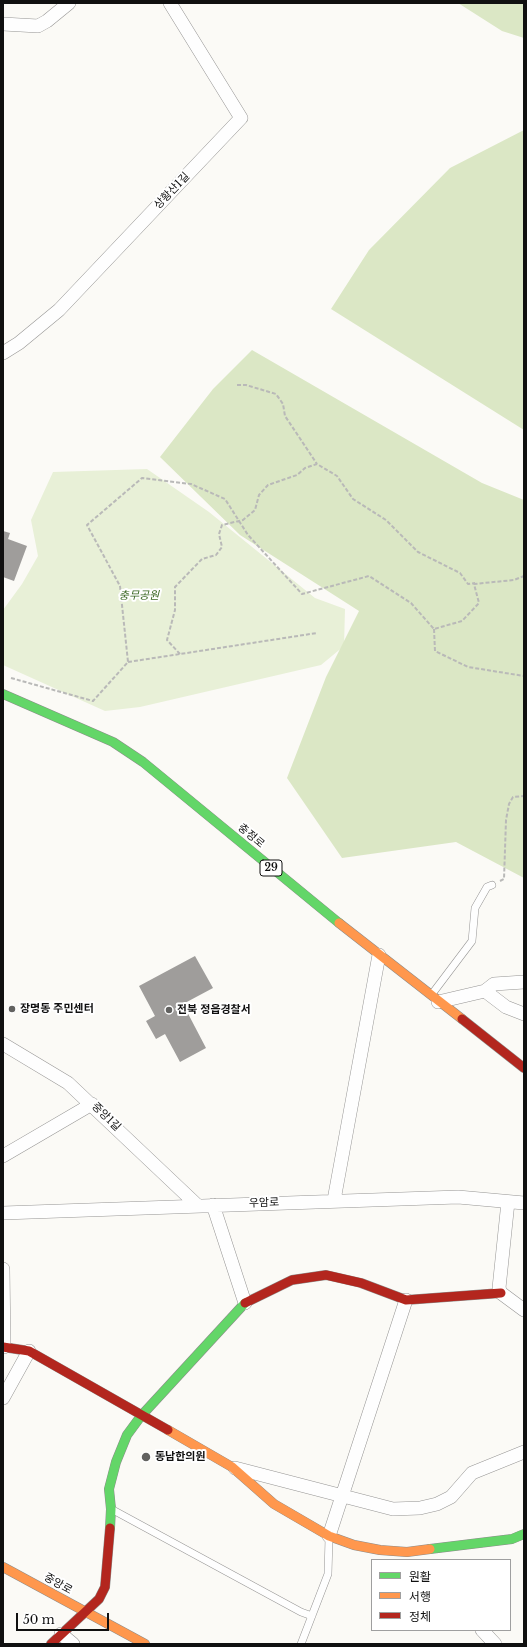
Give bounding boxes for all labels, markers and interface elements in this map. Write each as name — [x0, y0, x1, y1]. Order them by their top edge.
street label: 상황산1길 — [151, 170, 193, 212]
park label: 충무공원 — [119, 589, 159, 603]
street label: 충정로 — [235, 821, 267, 851]
road number: 29 — [260, 860, 282, 876]
place label: 장명동 주민센터 — [20, 1002, 94, 1016]
place label: 전북 정읍경찰서 — [177, 1003, 251, 1017]
marker: 장명동 주민센터 — [7, 1004, 17, 1014]
marker: 전북 정읍경찰서 — [164, 1005, 174, 1015]
street label: 중앙1길 — [89, 1100, 123, 1134]
street label: 우암로 — [249, 1196, 279, 1210]
place label: 동남한의원 — [155, 1450, 206, 1464]
marker: 동남한의원 — [140, 1451, 152, 1463]
legend — [371, 1559, 511, 1631]
text: 원활 — [409, 1569, 431, 1584]
street label: 중앙로 — [42, 1571, 74, 1597]
text: 서행 — [409, 1589, 431, 1604]
scale bar — [18, 1605, 111, 1631]
text: 정체 — [409, 1609, 431, 1624]
text: 50 m — [23, 1612, 55, 1627]

